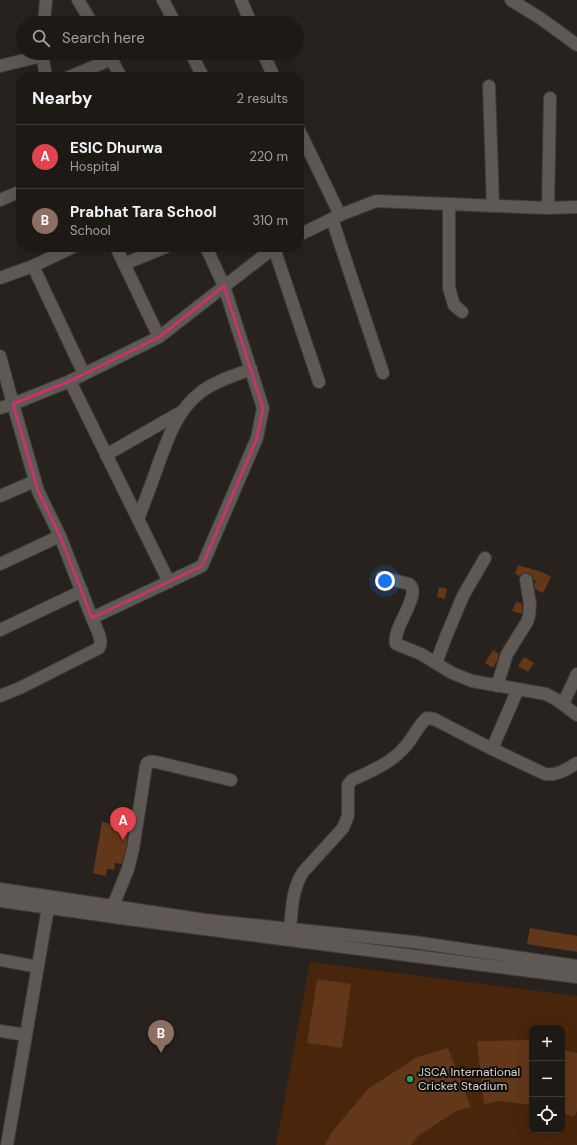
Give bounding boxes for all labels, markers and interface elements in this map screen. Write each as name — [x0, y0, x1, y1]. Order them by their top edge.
search box — [16, 16, 304, 60]
icon: search — [30, 27, 52, 49]
text: Search here — [62, 28, 145, 48]
text: Nearby — [32, 87, 92, 109]
text: 2 results — [237, 90, 288, 107]
text: ESIC Dhurwa — [70, 138, 162, 158]
text: A — [40, 148, 50, 165]
text: 220 m — [249, 148, 288, 165]
text: Hospital — [70, 158, 119, 175]
text: Prabhat Tara School — [70, 202, 217, 222]
text: B — [41, 212, 49, 229]
text: 310 m — [253, 212, 288, 229]
text: School — [70, 222, 111, 239]
your location — [375, 571, 395, 591]
pin: A — [110, 807, 136, 840]
pin: B — [148, 1020, 174, 1053]
map controls — [529, 1025, 565, 1133]
button: + — [529, 1025, 565, 1061]
button: − — [529, 1061, 565, 1097]
place label: JSCA International Cricket Stadium — [418, 1064, 520, 1094]
marker: JSCA International Cricket Stadium — [405, 1074, 415, 1084]
button: locate — [529, 1097, 565, 1133]

